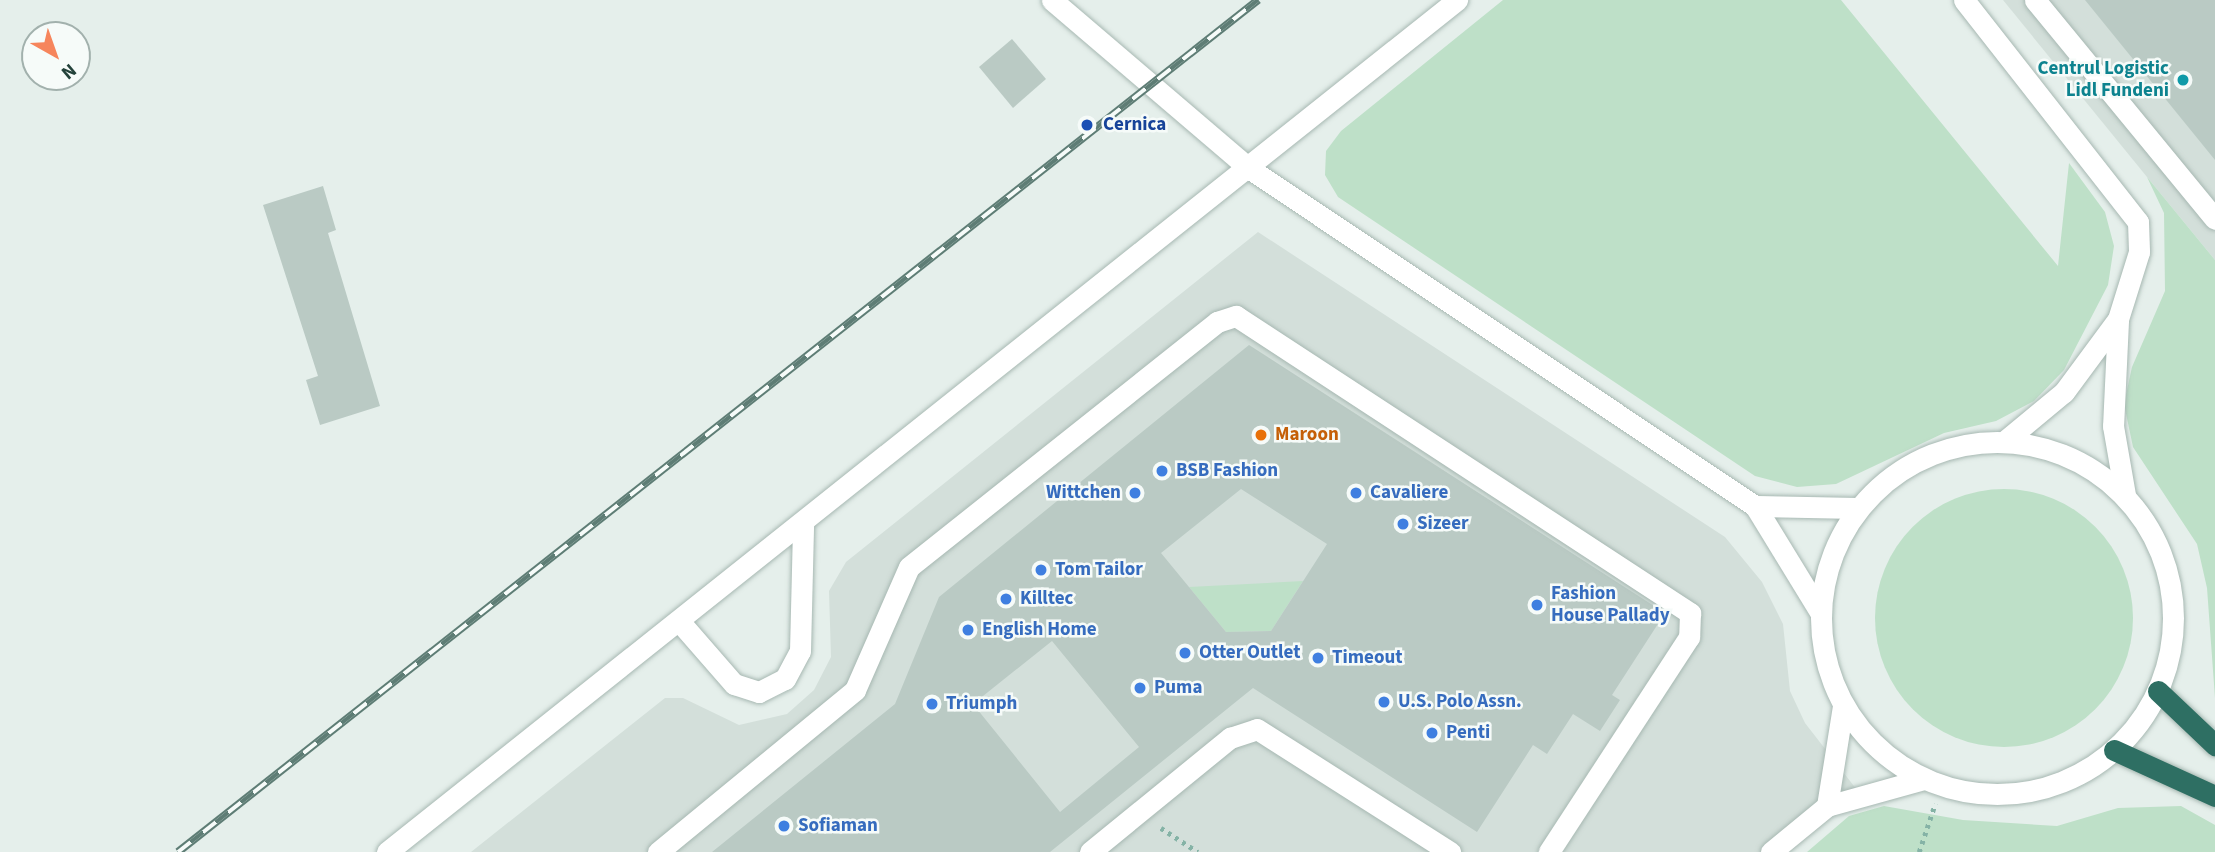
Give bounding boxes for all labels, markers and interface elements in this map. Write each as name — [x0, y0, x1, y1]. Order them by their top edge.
north arrow — [21, 21, 91, 91]
text: N — [55, 57, 82, 85]
place label: Centrul Logistic Lidl Fundeni — [2037, 58, 2169, 102]
marker: Centrul Logistic Lidl Fundeni — [2175, 72, 2191, 88]
place label: Cernica — [1103, 114, 1166, 136]
marker: Cernica — [1077, 115, 1097, 135]
place label: Maroon — [1275, 424, 1339, 446]
marker: Maroon — [1253, 427, 1269, 443]
place label: BSB Fashion — [1176, 460, 1278, 482]
marker: BSB Fashion — [1154, 463, 1170, 479]
place label: Wittchen — [1046, 482, 1121, 504]
place label: Cavaliere — [1370, 482, 1448, 504]
marker: Wittchen — [1127, 485, 1143, 501]
marker: Cavaliere — [1348, 485, 1364, 501]
place label: Sizeer — [1417, 513, 1469, 535]
marker: Sizeer — [1395, 516, 1411, 532]
place label: Tom Tailor — [1055, 559, 1143, 581]
marker: Tom Tailor — [1033, 562, 1049, 578]
place label: Fashion House Pallady — [1551, 583, 1670, 627]
place label: Killtec — [1020, 588, 1073, 610]
marker: Killtec — [998, 591, 1014, 607]
marker: Fashion House Pallady — [1529, 597, 1545, 613]
place label: English Home — [982, 619, 1097, 641]
marker: English Home — [960, 622, 976, 638]
place label: Otter Outlet — [1199, 642, 1300, 664]
marker: Otter Outlet — [1177, 645, 1193, 661]
place label: Timeout — [1332, 647, 1403, 669]
marker: Timeout — [1310, 650, 1326, 666]
place label: Puma — [1154, 677, 1202, 699]
marker: Puma — [1132, 680, 1148, 696]
place label: U.S. Polo Assn. — [1398, 691, 1522, 713]
place label: Triumph — [946, 693, 1017, 715]
marker: U.S. Polo Assn. — [1376, 694, 1392, 710]
marker: Triumph — [924, 696, 940, 712]
place label: Penti — [1446, 722, 1490, 744]
marker: Penti — [1424, 725, 1440, 741]
place label: Sofiaman — [798, 815, 878, 837]
marker: Sofiaman — [776, 818, 792, 834]

